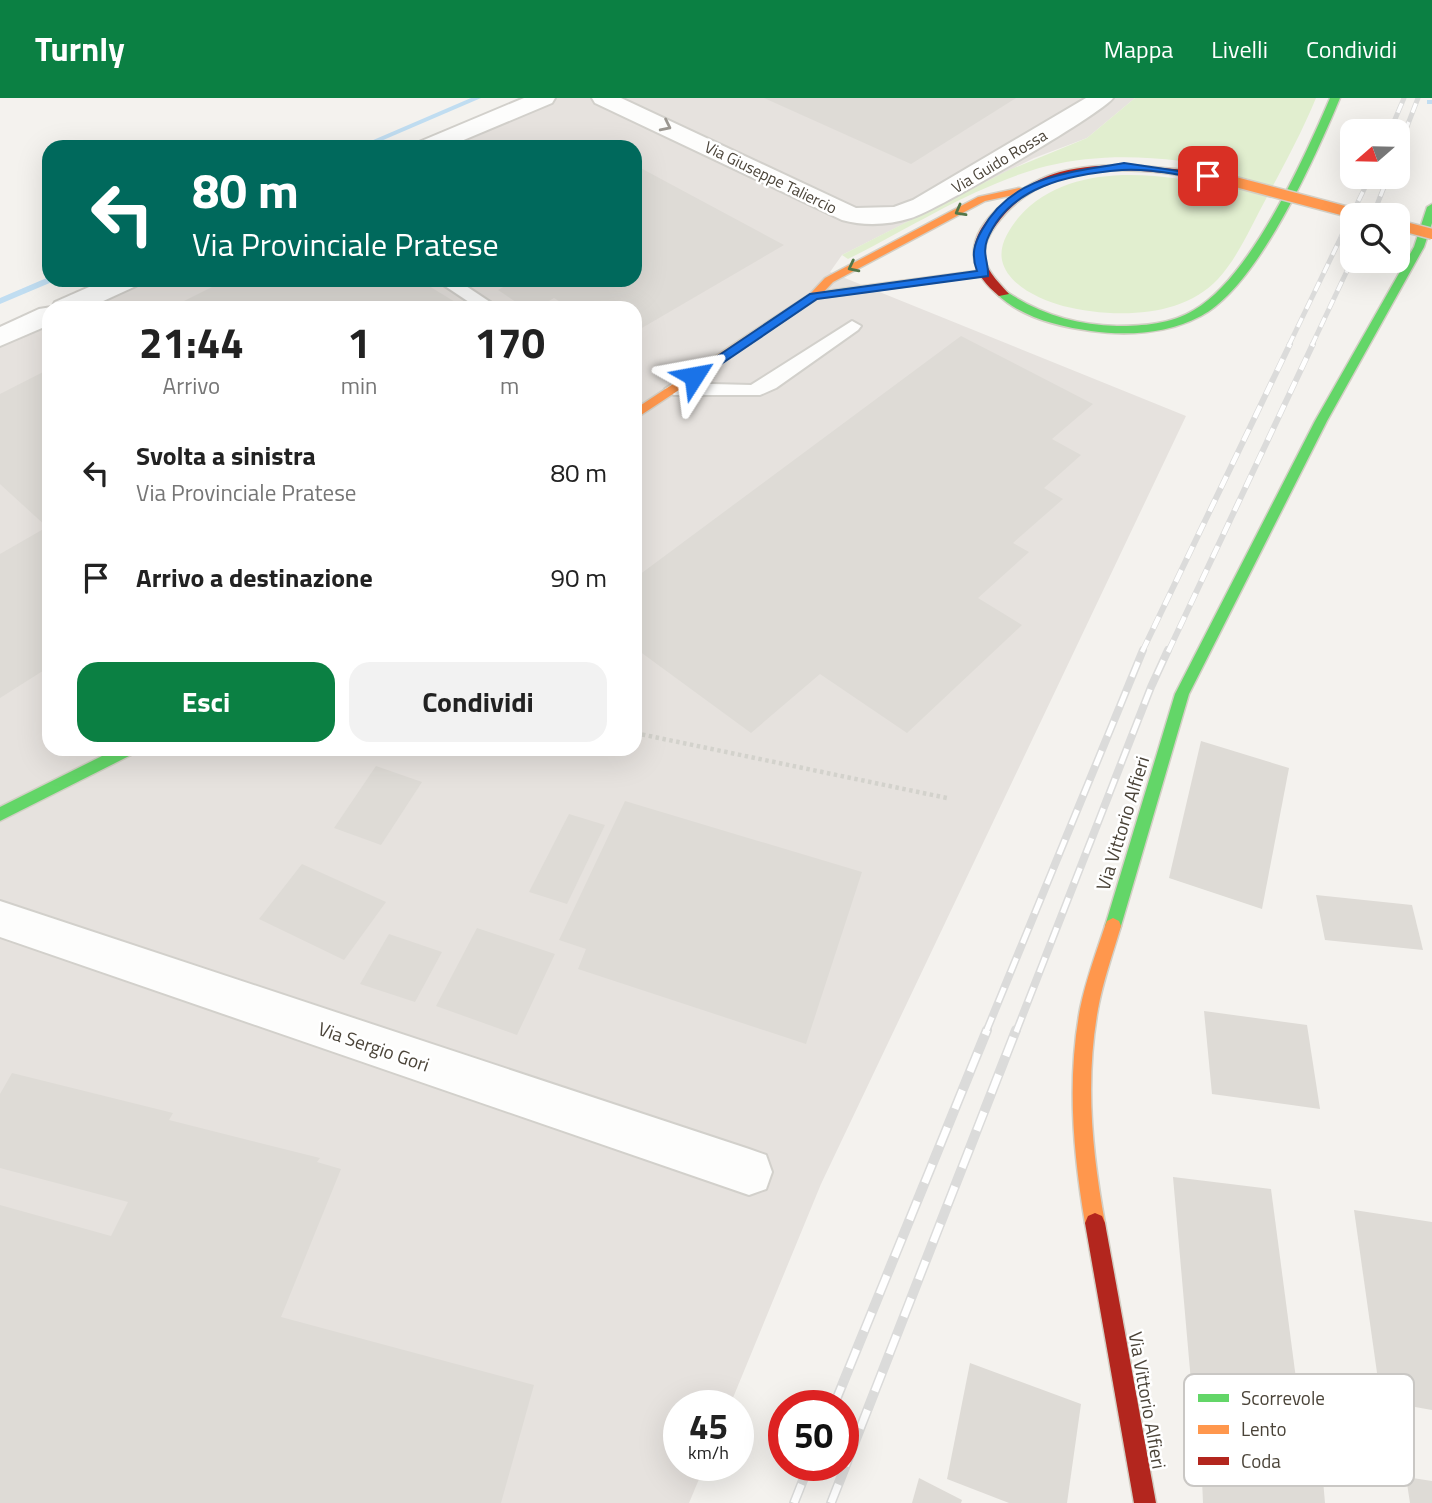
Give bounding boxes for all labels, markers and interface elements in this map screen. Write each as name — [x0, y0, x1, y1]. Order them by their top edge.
text: Turnly — [35, 24, 125, 74]
text: Mappa — [1104, 31, 1173, 67]
text: Livelli — [1211, 31, 1268, 67]
text: Condividi — [1306, 31, 1397, 67]
one-way arrow — [659, 117, 671, 131]
north arrow — [1340, 119, 1410, 189]
map controls — [1340, 119, 1410, 273]
street label: Via Guido Rossa — [947, 123, 1051, 199]
street label: Via Giuseppe Taliercio — [701, 134, 841, 220]
pin — [1178, 146, 1238, 206]
text: 80 m — [192, 152, 299, 227]
icon: arrive — [1189, 157, 1227, 195]
icon: left — [77, 168, 168, 259]
one-way arrow — [955, 203, 967, 216]
button: search — [1340, 203, 1410, 273]
text: Via Provinciale Pratese — [192, 220, 499, 268]
one-way arrow — [848, 259, 861, 273]
text: 21:44 — [139, 310, 244, 374]
text: 1 — [347, 310, 371, 374]
text: 170 — [474, 310, 545, 374]
position arrow — [657, 339, 731, 413]
text: Arrivo — [163, 368, 220, 403]
text: min — [341, 368, 377, 403]
text: m — [500, 368, 519, 403]
text: Svolta a sinistra — [136, 436, 316, 475]
text: 80 m — [550, 453, 607, 492]
icon: left — [77, 454, 115, 492]
text: Via Provinciale Pratese — [136, 475, 356, 510]
text: Arrivo a destinazione — [136, 558, 373, 597]
text: 90 m — [550, 558, 607, 597]
icon: arrive — [77, 559, 115, 597]
button: Esci — [77, 662, 335, 742]
button: Condividi — [349, 662, 607, 742]
street label: Via Vittorio Alfieri — [1088, 752, 1156, 894]
street label: Via Sergio Gori — [314, 1013, 434, 1079]
street label: Via Vittorio Alfieri — [1122, 1329, 1174, 1471]
legend — [1184, 1374, 1414, 1486]
text: Scorrevole — [1241, 1383, 1325, 1412]
speed limit sign: 50 — [768, 1390, 859, 1481]
text: 45 — [689, 1399, 728, 1453]
text: Lento — [1241, 1414, 1286, 1443]
text: km/h — [688, 1439, 729, 1466]
text: Coda — [1241, 1446, 1281, 1475]

